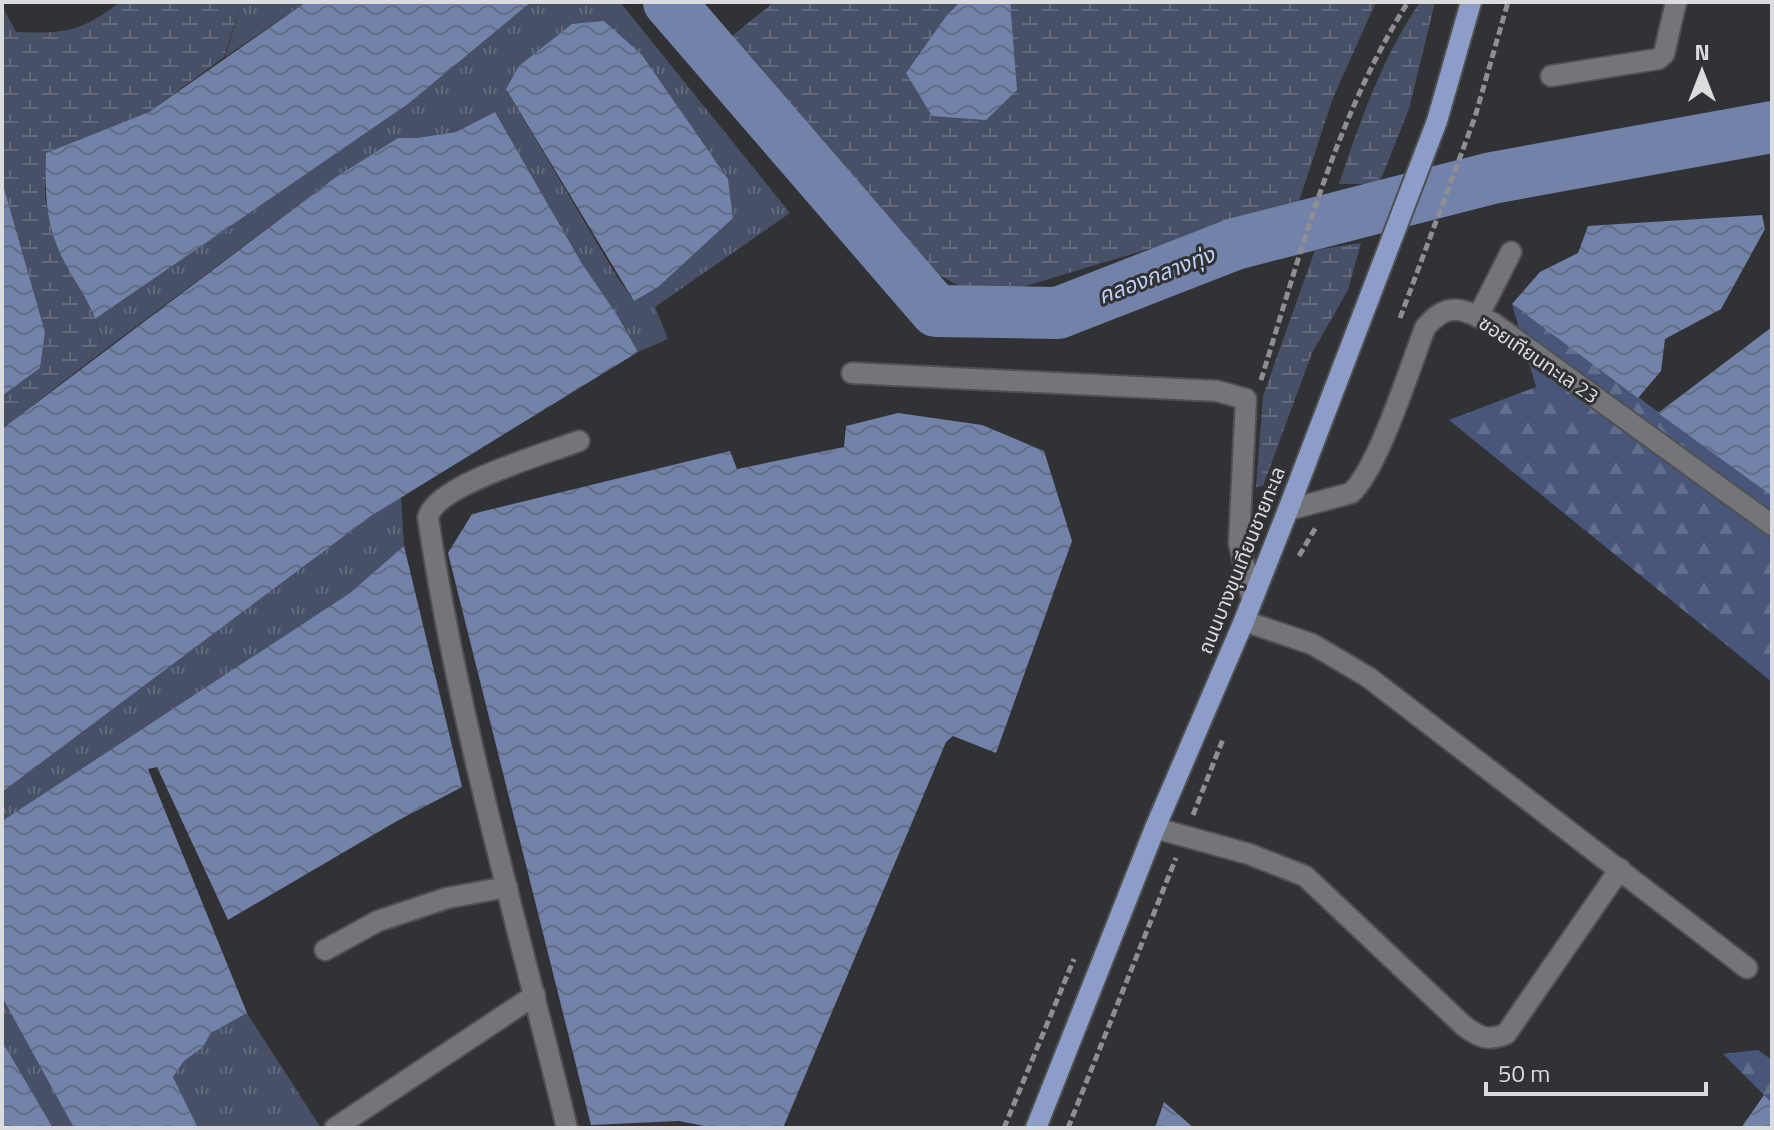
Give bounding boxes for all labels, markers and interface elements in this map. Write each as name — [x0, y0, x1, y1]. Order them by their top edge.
north arrow — [1662, 32, 1742, 112]
text: N — [1694, 35, 1710, 69]
water label: คลองกลางทุ่ง — [1093, 237, 1220, 313]
street label: ซอยเทียนทะเล 23 — [1472, 307, 1606, 411]
street label: ถนนบางขุนเทียนชายทะเล — [1189, 461, 1293, 659]
scale bar — [1486, 1046, 1706, 1096]
text: 50 m — [1498, 1055, 1550, 1091]

